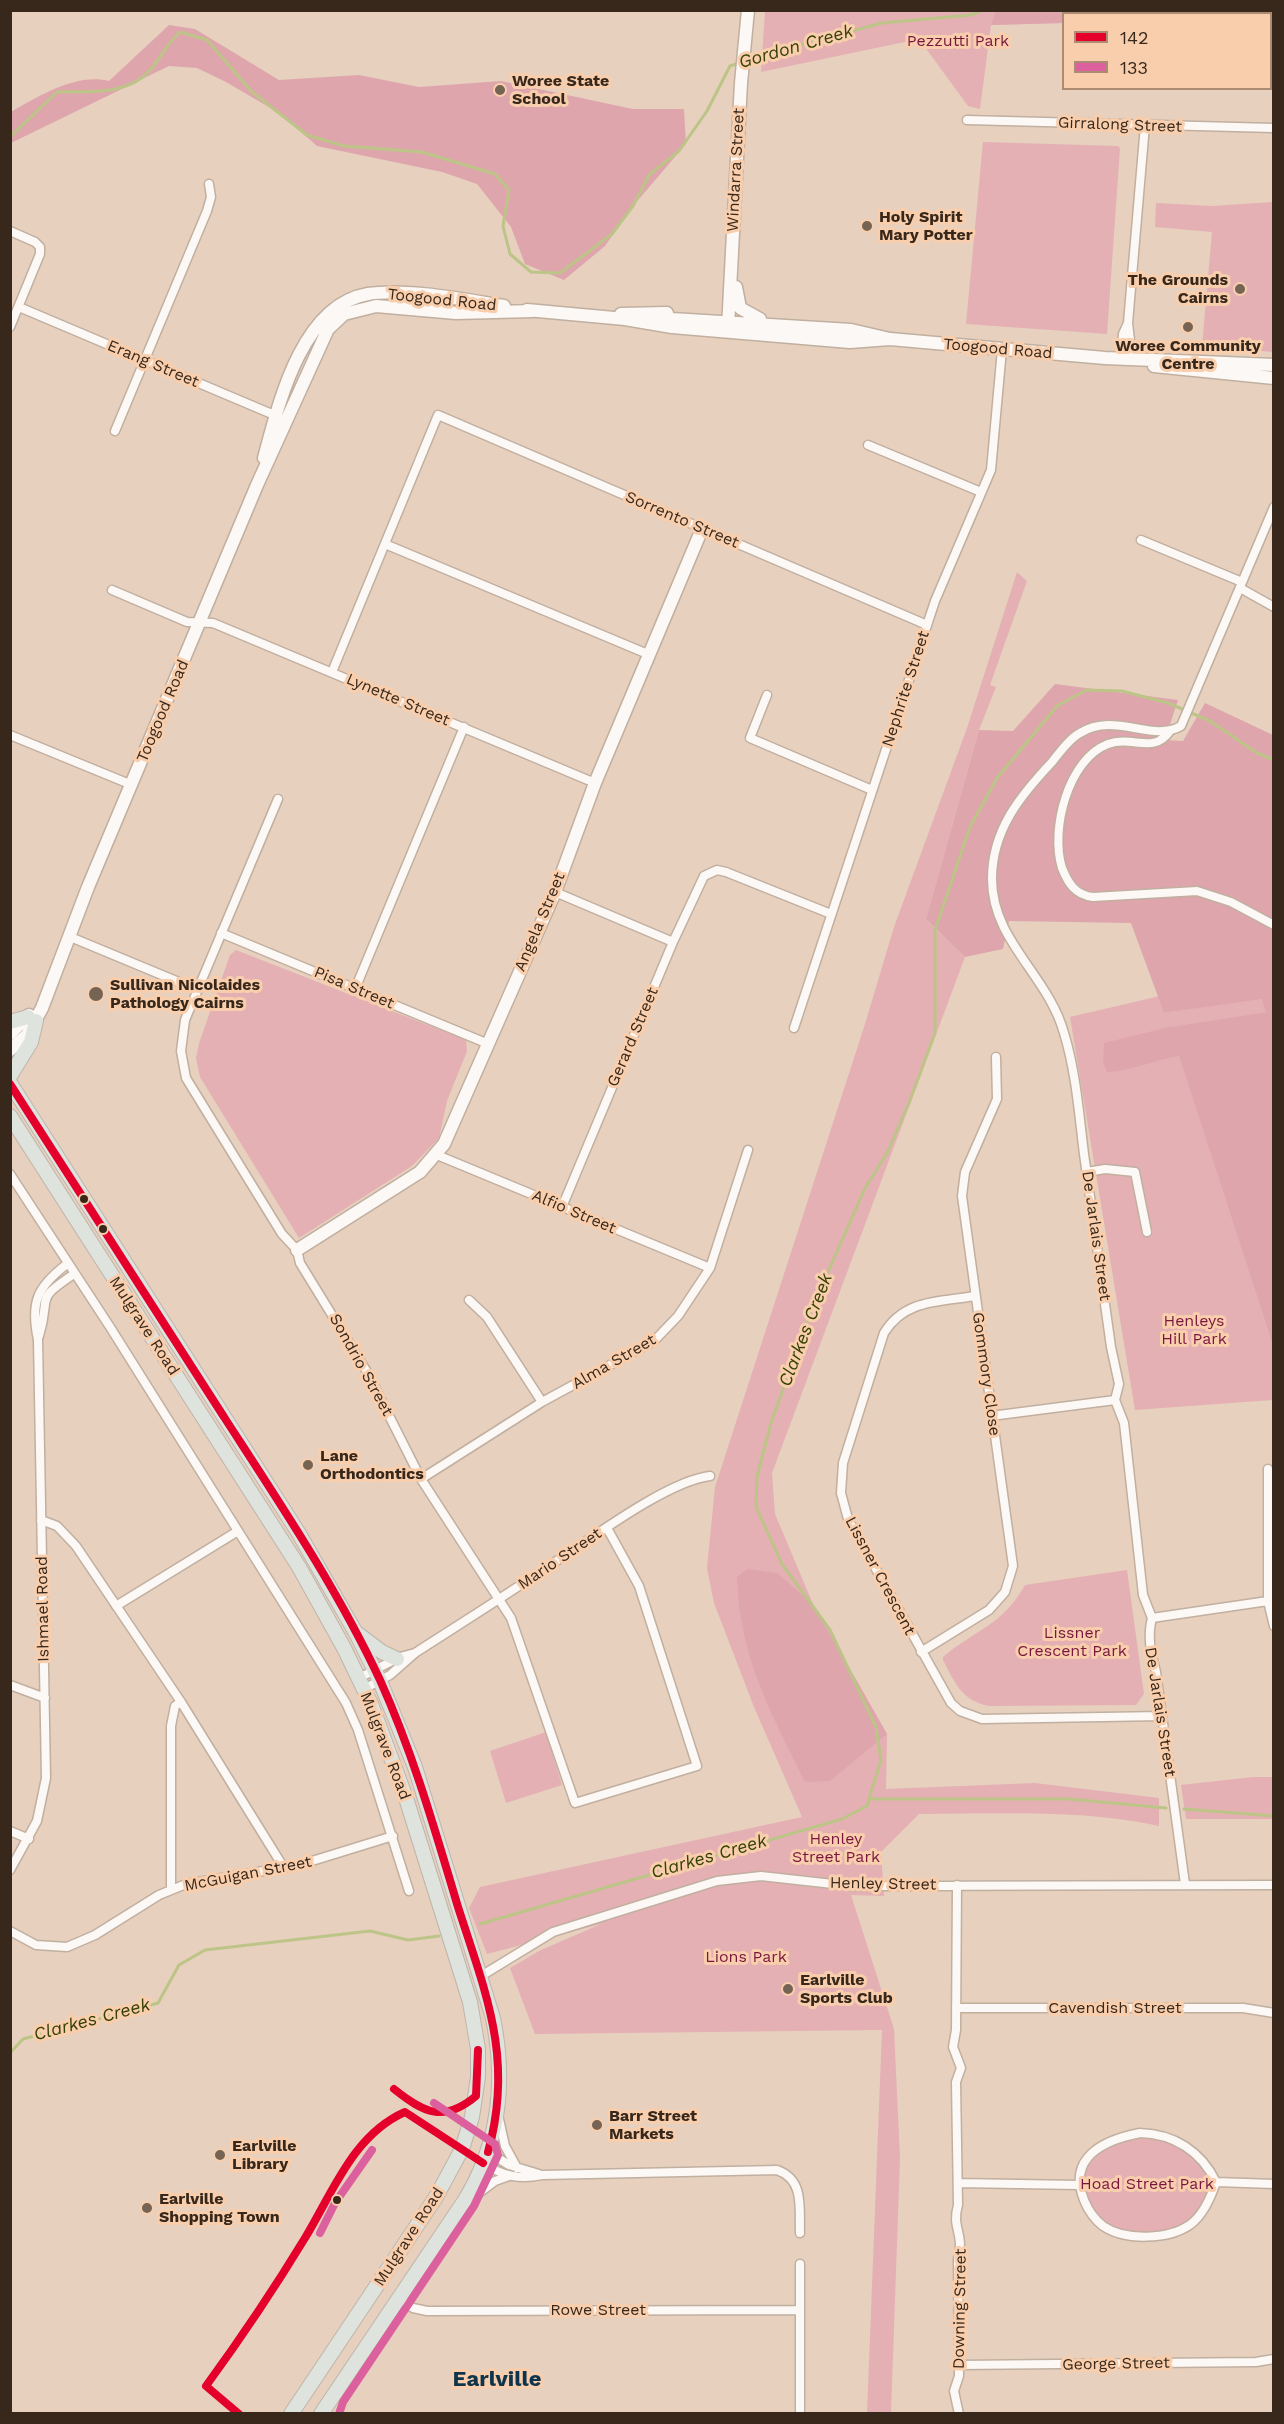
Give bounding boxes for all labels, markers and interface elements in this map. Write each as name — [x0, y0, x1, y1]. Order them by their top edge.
legend — [1062, 12, 1272, 90]
water label: Gordon Creek — [736, 20, 856, 74]
text: 142 — [1120, 27, 1149, 48]
park label: Pezzutti Park — [907, 31, 1009, 51]
text: 133 — [1120, 57, 1148, 78]
place label: Woree State School — [512, 71, 609, 109]
marker: Woree State School — [493, 83, 507, 97]
street label: Windarra Street — [723, 108, 749, 232]
street label: Girralong Street — [1058, 113, 1182, 137]
place label: Holy Spirit Mary Potter — [879, 207, 973, 245]
marker: Holy Spirit Mary Potter — [860, 219, 874, 233]
place label: The Grounds Cairns — [1128, 270, 1228, 308]
marker: The Grounds Cairns — [1233, 282, 1247, 296]
street label: Toogood Road — [387, 285, 497, 315]
marker: Woree Community Centre — [1181, 320, 1195, 334]
street label: Toogood Road — [943, 335, 1053, 363]
street label: Erang Street — [104, 336, 202, 392]
place label: Woree Community Centre — [1115, 336, 1261, 374]
street label: Sorrento Street — [622, 487, 742, 553]
street label: Nephrite Street — [878, 628, 934, 750]
street label: Toogood Road — [133, 657, 193, 765]
street label: Lynette Street — [343, 670, 453, 730]
street label: Angela Street — [510, 870, 570, 974]
street label: Pisa Street — [311, 963, 397, 1013]
place label: Sullivan Nicolaides Pathology Cairns — [110, 975, 260, 1013]
street label: Gerard Street — [603, 984, 663, 1090]
marker: Sullivan Nicolaides Pathology Cairns — [87, 985, 105, 1003]
street label: De Jarlais Street — [1077, 1170, 1115, 1302]
street label: Alfio Street — [529, 1186, 619, 1238]
unlabelled marker — [78, 1193, 90, 1205]
unlabelled marker — [97, 1223, 109, 1235]
water label: Clarkes Creek — [774, 1270, 838, 1390]
street label: Mulgrave Road — [105, 1273, 183, 1379]
street label: Sondrio Street — [325, 1311, 397, 1419]
street label: Gommory Close — [968, 1311, 1004, 1437]
park label: Henleys Hill Park — [1161, 1311, 1227, 1349]
street label: Alma Street — [569, 1330, 659, 1394]
place label: Lane Orthodontics — [320, 1446, 424, 1484]
marker: Lane Orthodontics — [301, 1458, 315, 1472]
street label: Lissner Crescent — [841, 1513, 919, 1639]
street label: Mario Street — [515, 1524, 605, 1594]
street label: Ishmael Road — [32, 1556, 54, 1662]
park label: Lissner Crescent Park — [1017, 1623, 1127, 1661]
street label: De Jarlais Street — [1140, 1646, 1180, 1778]
street label: Mulgrave Road — [356, 1689, 414, 1803]
park label: Henley Street Park — [792, 1829, 880, 1867]
water label: Clarkes Creek — [649, 1830, 769, 1884]
street label: McGuigan Street — [183, 1852, 313, 1896]
street label: Henley Street — [830, 1873, 936, 1895]
park label: Lions Park — [705, 1947, 787, 1967]
place label: Earlville Sports Club — [800, 1970, 893, 2008]
marker: Earlville Sports Club — [781, 1982, 795, 1996]
water label: Clarkes Creek — [31, 1994, 153, 2046]
street label: Cavendish Street — [1048, 1998, 1182, 2018]
place label: Barr Street Markets — [609, 2106, 697, 2144]
marker: Barr Street Markets — [590, 2118, 604, 2132]
place label: Earlville Library — [232, 2136, 297, 2174]
marker: Earlville Library — [213, 2148, 227, 2162]
park label: Hoad Street Park — [1080, 2174, 1214, 2194]
street label: Mulgrave Road — [370, 2184, 448, 2290]
place label: Earlville Shopping Town — [159, 2189, 280, 2227]
unlabelled marker — [331, 2194, 343, 2206]
marker: Earlville Shopping Town — [140, 2201, 154, 2215]
street label: Downing Street — [949, 2249, 971, 2369]
street label: Rowe Street — [550, 2300, 646, 2320]
street label: George Street — [1062, 2353, 1170, 2375]
district label: Earlville — [453, 2367, 541, 2393]

